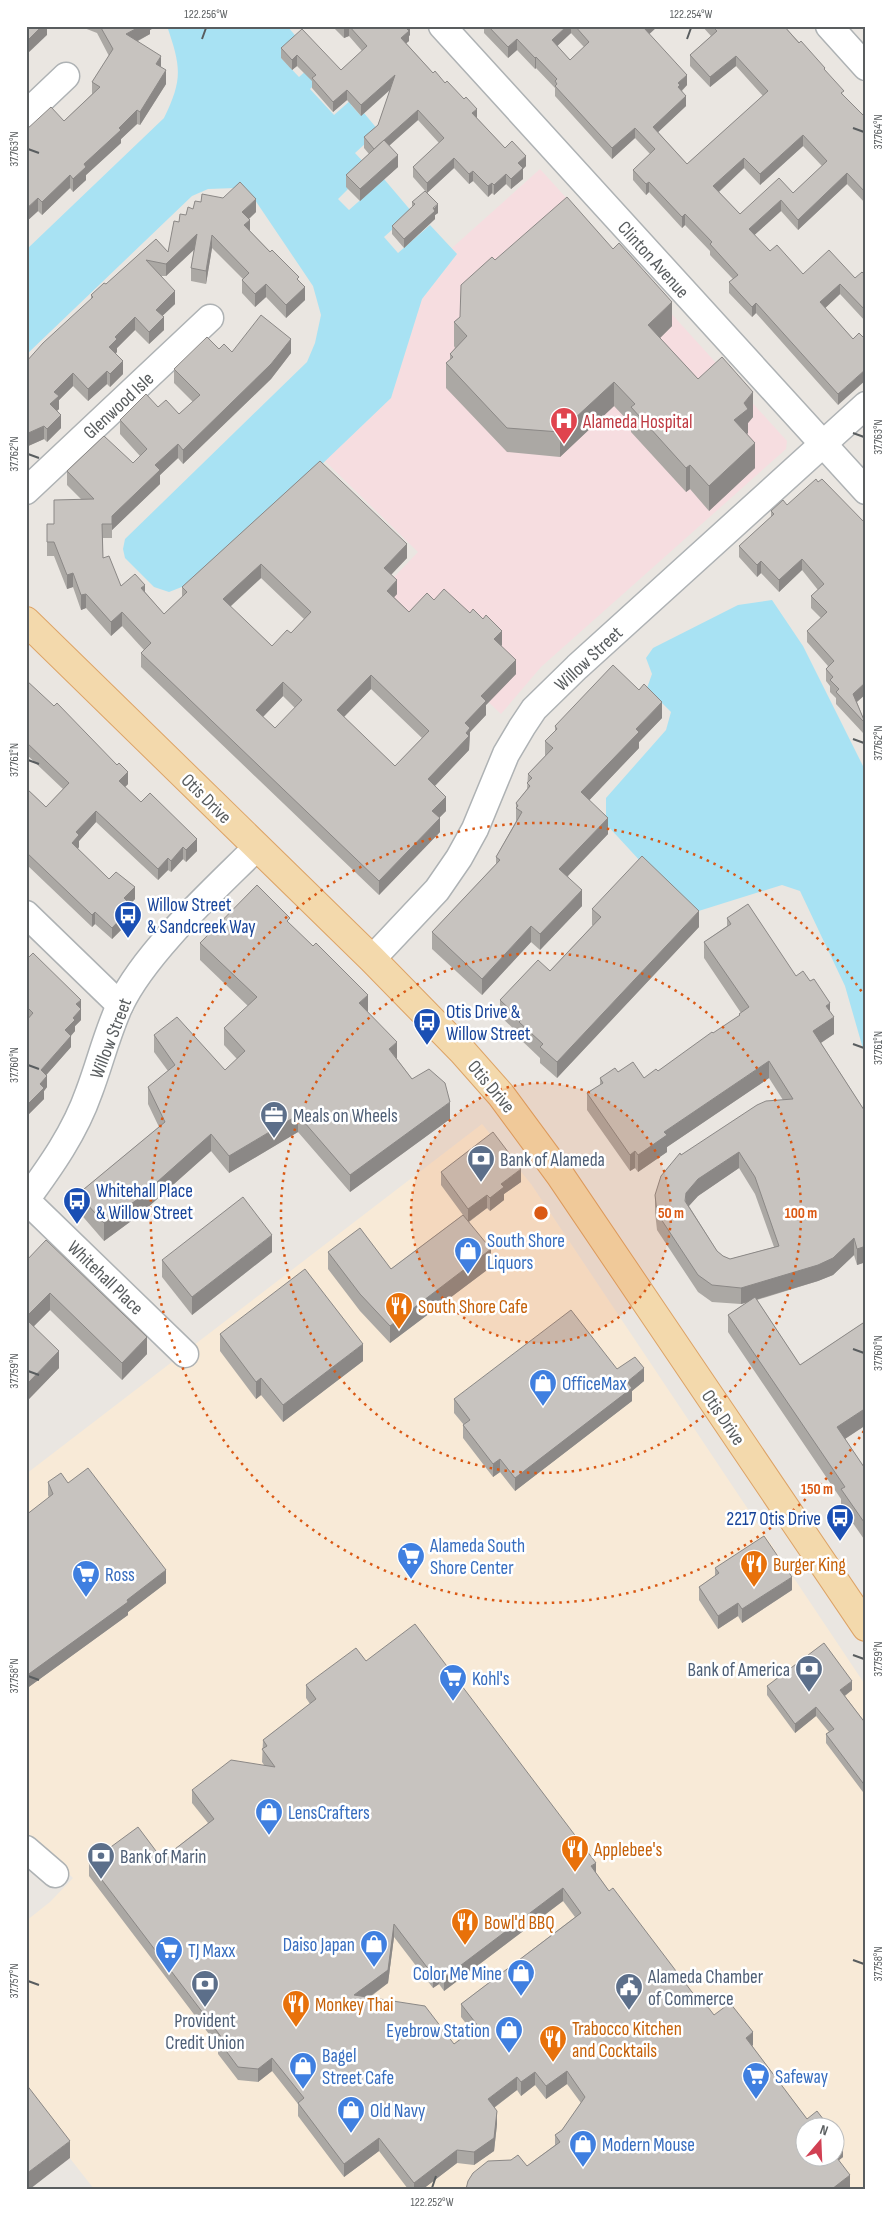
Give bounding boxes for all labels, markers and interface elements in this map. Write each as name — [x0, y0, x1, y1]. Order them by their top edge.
text: 122.256°W — [184, 7, 228, 22]
text: 122.254°W — [670, 7, 713, 22]
text: 37.764°N — [871, 114, 886, 150]
text: 37.763°N — [7, 131, 22, 167]
street label: Clinton Avenue — [612, 217, 694, 303]
street label: Glenwood Isle — [79, 368, 159, 444]
hospital icon: Alameda Hospital — [549, 406, 579, 445]
place label: Alameda Hospital — [582, 411, 693, 434]
text: 37.763°N — [871, 419, 886, 455]
text: 37.762°N — [7, 436, 22, 472]
street label: Willow Street — [550, 622, 628, 696]
text: 37.762°N — [871, 725, 886, 761]
text: 37.761°N — [7, 743, 22, 777]
street label: Otis Drive — [176, 769, 236, 829]
place label: Willow Street & Sandcreek Way — [147, 894, 256, 939]
bus stop icon: Willow Street & Sandcreek Way — [113, 900, 143, 939]
street label: Willow Street — [86, 995, 137, 1082]
place label: Otis Drive & Willow Street — [446, 1001, 531, 1046]
bus stop icon: Otis Drive & Willow Street — [412, 1007, 442, 1046]
text: 37.761°N — [871, 1031, 886, 1065]
text: 37.760°N — [7, 1047, 22, 1083]
street label: Otis Drive — [462, 1056, 519, 1118]
office icon: Meals on Wheels — [259, 1100, 289, 1139]
place label: Meals on Wheels — [293, 1105, 398, 1128]
bank icon: Bank of Alameda — [466, 1144, 496, 1183]
place label: Bank of Alameda — [500, 1149, 605, 1172]
place label: Whitehall Place & Willow Street — [96, 1180, 193, 1225]
bus stop icon: Whitehall Place & Willow Street — [62, 1186, 92, 1225]
centre of rings — [532, 1204, 550, 1222]
text: 50 m — [658, 1204, 684, 1223]
text: 100 m — [785, 1204, 817, 1223]
place label: South Shore Liquors — [487, 1230, 565, 1275]
street label: Whitehall Place — [62, 1236, 148, 1320]
shop icon: South Shore Liquors — [453, 1236, 483, 1275]
restaurant icon: South Shore Cafe — [384, 1291, 414, 1330]
place label: South Shore Cafe — [418, 1296, 528, 1319]
text: 37.760°N — [871, 1335, 886, 1371]
text: 37.759°N — [7, 1353, 22, 1389]
shop icon: OfficeMax — [528, 1368, 558, 1407]
place label: OfficeMax — [562, 1373, 627, 1396]
street label: Otis Drive — [696, 1386, 750, 1450]
text: 150 m — [801, 1480, 833, 1499]
bus stop icon: 2217 Otis Drive — [825, 1503, 855, 1542]
place label: 2217 Otis Drive — [726, 1508, 821, 1531]
place label: Alameda South Shore Center — [429, 1535, 525, 1580]
supermarket icon: Alameda South Shore Center — [396, 1541, 426, 1580]
restaurant icon: Burger King — [739, 1549, 769, 1588]
place label: Burger King — [773, 1554, 846, 1577]
supermarket icon: Ross — [71, 1559, 101, 1598]
place label: Ross — [105, 1564, 135, 1587]
text: 37.759°N — [871, 1641, 886, 1677]
bank icon: Bank of America — [794, 1654, 824, 1693]
text: 37.758°N — [7, 1658, 22, 1694]
place label: Bank of America — [687, 1659, 790, 1682]
supermarket icon: Kohl's — [438, 1663, 468, 1702]
place label: Kohl's — [472, 1668, 510, 1691]
shop icon: LensCrafters — [254, 1797, 284, 1836]
place label: LensCrafters — [288, 1802, 370, 1825]
restaurant icon: Applebee's — [560, 1834, 590, 1873]
place label: Applebee's — [593, 1839, 663, 1862]
bank icon: Bank of Marin — [86, 1841, 116, 1880]
place label: Bank of Marin — [120, 1846, 206, 1869]
restaurant icon: Bowl'd BBQ — [450, 1907, 480, 1946]
place label: Bowl'd BBQ — [484, 1912, 555, 1935]
shop icon: Daiso Japan — [359, 1929, 389, 1968]
place label: Daiso Japan — [283, 1934, 355, 1957]
supermarket icon: TJ Maxx — [154, 1935, 184, 1974]
place label: TJ Maxx — [188, 1940, 235, 1963]
text: 37.758°N — [871, 1946, 886, 1982]
shop icon: Color Me Mine — [506, 1958, 536, 1997]
text: 37.757°N — [7, 1963, 22, 1999]
place label: Color Me Mine — [413, 1963, 502, 1986]
place label: Alameda Chamber of Commerce — [647, 1966, 764, 2011]
bank icon: Provident Credit Union — [190, 1969, 220, 2008]
public building icon: Alameda Chamber of Commerce — [614, 1972, 644, 2011]
restaurant icon: Monkey Thai — [281, 1989, 311, 2028]
place label: Monkey Thai — [315, 1994, 394, 2017]
place label: Provident Credit Union — [165, 2010, 245, 2055]
shop icon: Eyebrow Station — [494, 2015, 524, 2054]
place label: Trabocco Kitchen and Cocktails — [572, 2018, 682, 2063]
place label: Eyebrow Station — [386, 2020, 490, 2043]
restaurant icon: Trabocco Kitchen and Cocktails — [538, 2024, 568, 2063]
place label: Bagel Street Cafe — [322, 2045, 394, 2090]
shop icon: Bagel Street Cafe — [288, 2051, 318, 2090]
supermarket icon: Safeway — [741, 2061, 771, 2100]
place label: Safeway — [775, 2066, 829, 2089]
shop icon: Old Navy — [336, 2095, 366, 2134]
place label: Old Navy — [370, 2100, 426, 2123]
north arrow — [794, 2118, 844, 2168]
text: N — [818, 2121, 830, 2139]
shop icon: Modern Mouse — [568, 2129, 598, 2168]
place label: Modern Mouse — [602, 2134, 695, 2157]
text: 122.252°W — [411, 2195, 454, 2210]

